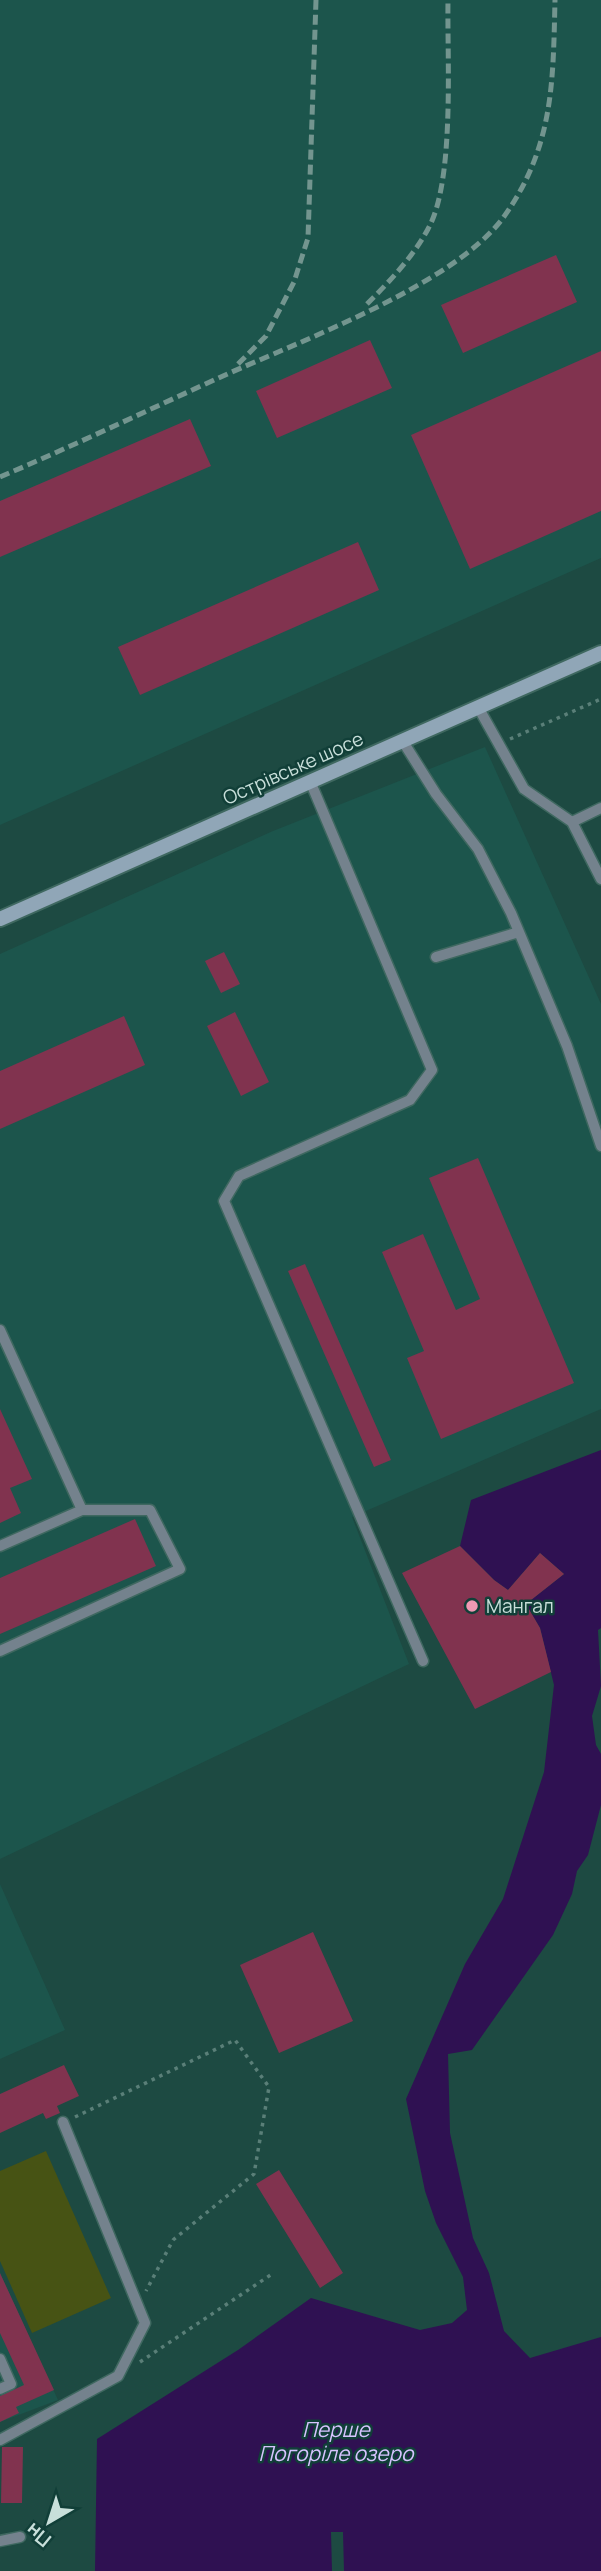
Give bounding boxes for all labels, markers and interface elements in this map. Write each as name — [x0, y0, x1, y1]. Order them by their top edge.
street label: Острівське шосе — [219, 725, 367, 811]
place label: Мангал — [486, 1593, 554, 1619]
marker: Мангал — [464, 1598, 480, 1614]
water label: Перше Погоріле озеро — [259, 2415, 415, 2467]
north arrow — [14, 2487, 84, 2557]
text: Пн — [20, 2517, 56, 2553]

